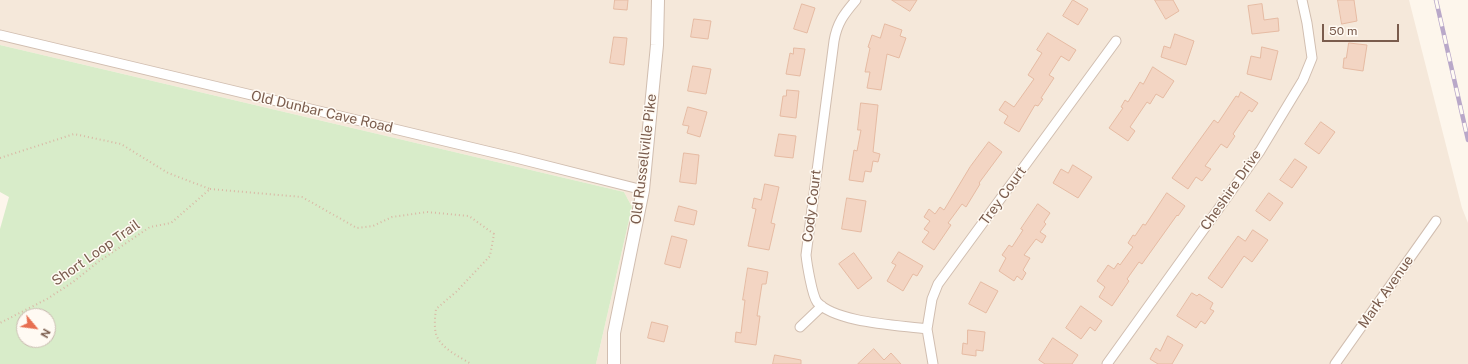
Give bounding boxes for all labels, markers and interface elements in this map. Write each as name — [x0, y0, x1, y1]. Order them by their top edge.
scale bar — [1324, 16, 1401, 42]
text: 50 m — [1329, 24, 1357, 38]
street label: Old Dunbar Cave Road — [249, 87, 395, 137]
street label: Old Russellville Pike — [628, 93, 660, 225]
street label: Cheshire Drive — [1197, 146, 1265, 234]
street label: Trey Court — [976, 163, 1030, 229]
street label: Cody Court — [799, 169, 825, 243]
street label: Short Loop Trail — [49, 216, 143, 290]
street label: Mark Avenue — [1355, 252, 1417, 332]
north arrow — [16, 308, 56, 348]
text: N — [38, 327, 53, 340]

